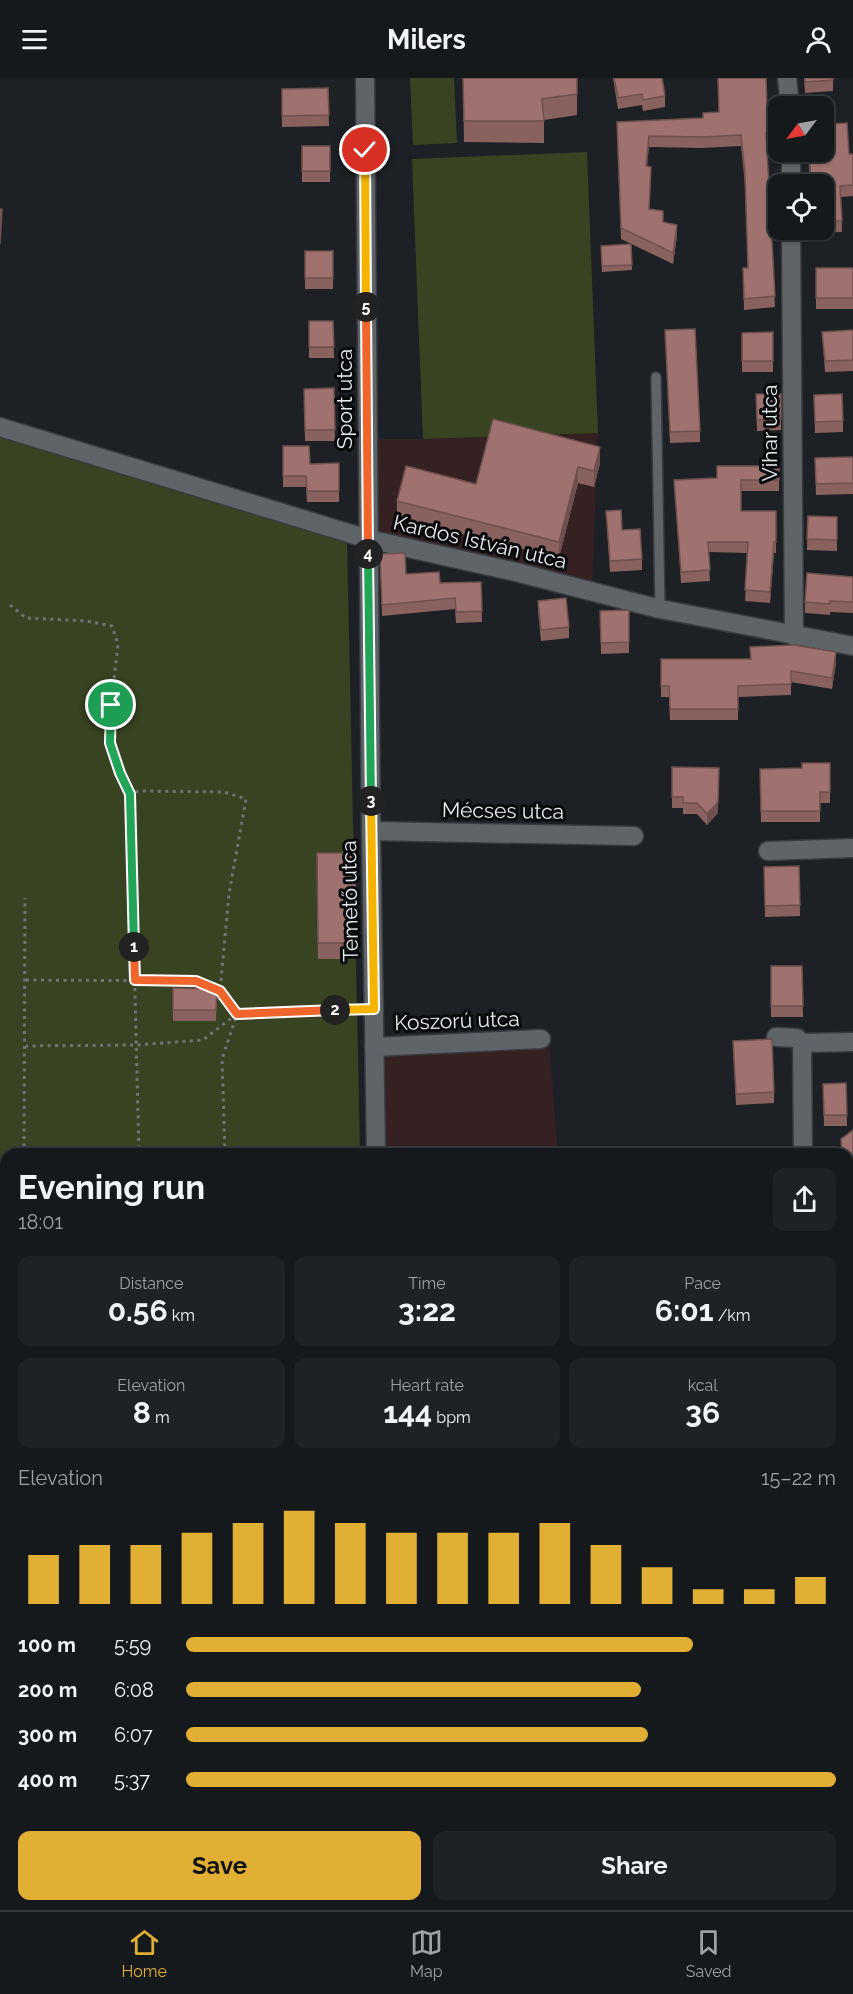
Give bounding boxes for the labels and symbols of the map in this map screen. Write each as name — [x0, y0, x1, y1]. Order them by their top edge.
north arrow — [768, 96, 834, 162]
pin — [339, 124, 390, 175]
pin: 5 — [351, 292, 381, 322]
street label: Sport utca — [332, 349, 357, 449]
street label: Vihar utca — [757, 384, 782, 482]
street label: Kardos István utca — [391, 509, 569, 574]
pin: 4 — [353, 539, 383, 569]
pin — [85, 679, 136, 730]
pin: 3 — [356, 786, 386, 816]
street label: Mécses utca — [442, 797, 564, 824]
street label: Temető utca — [336, 840, 363, 962]
pin: 1 — [119, 932, 149, 962]
pin: 2 — [320, 995, 350, 1025]
street label: Koszorú utca — [394, 1006, 520, 1035]

